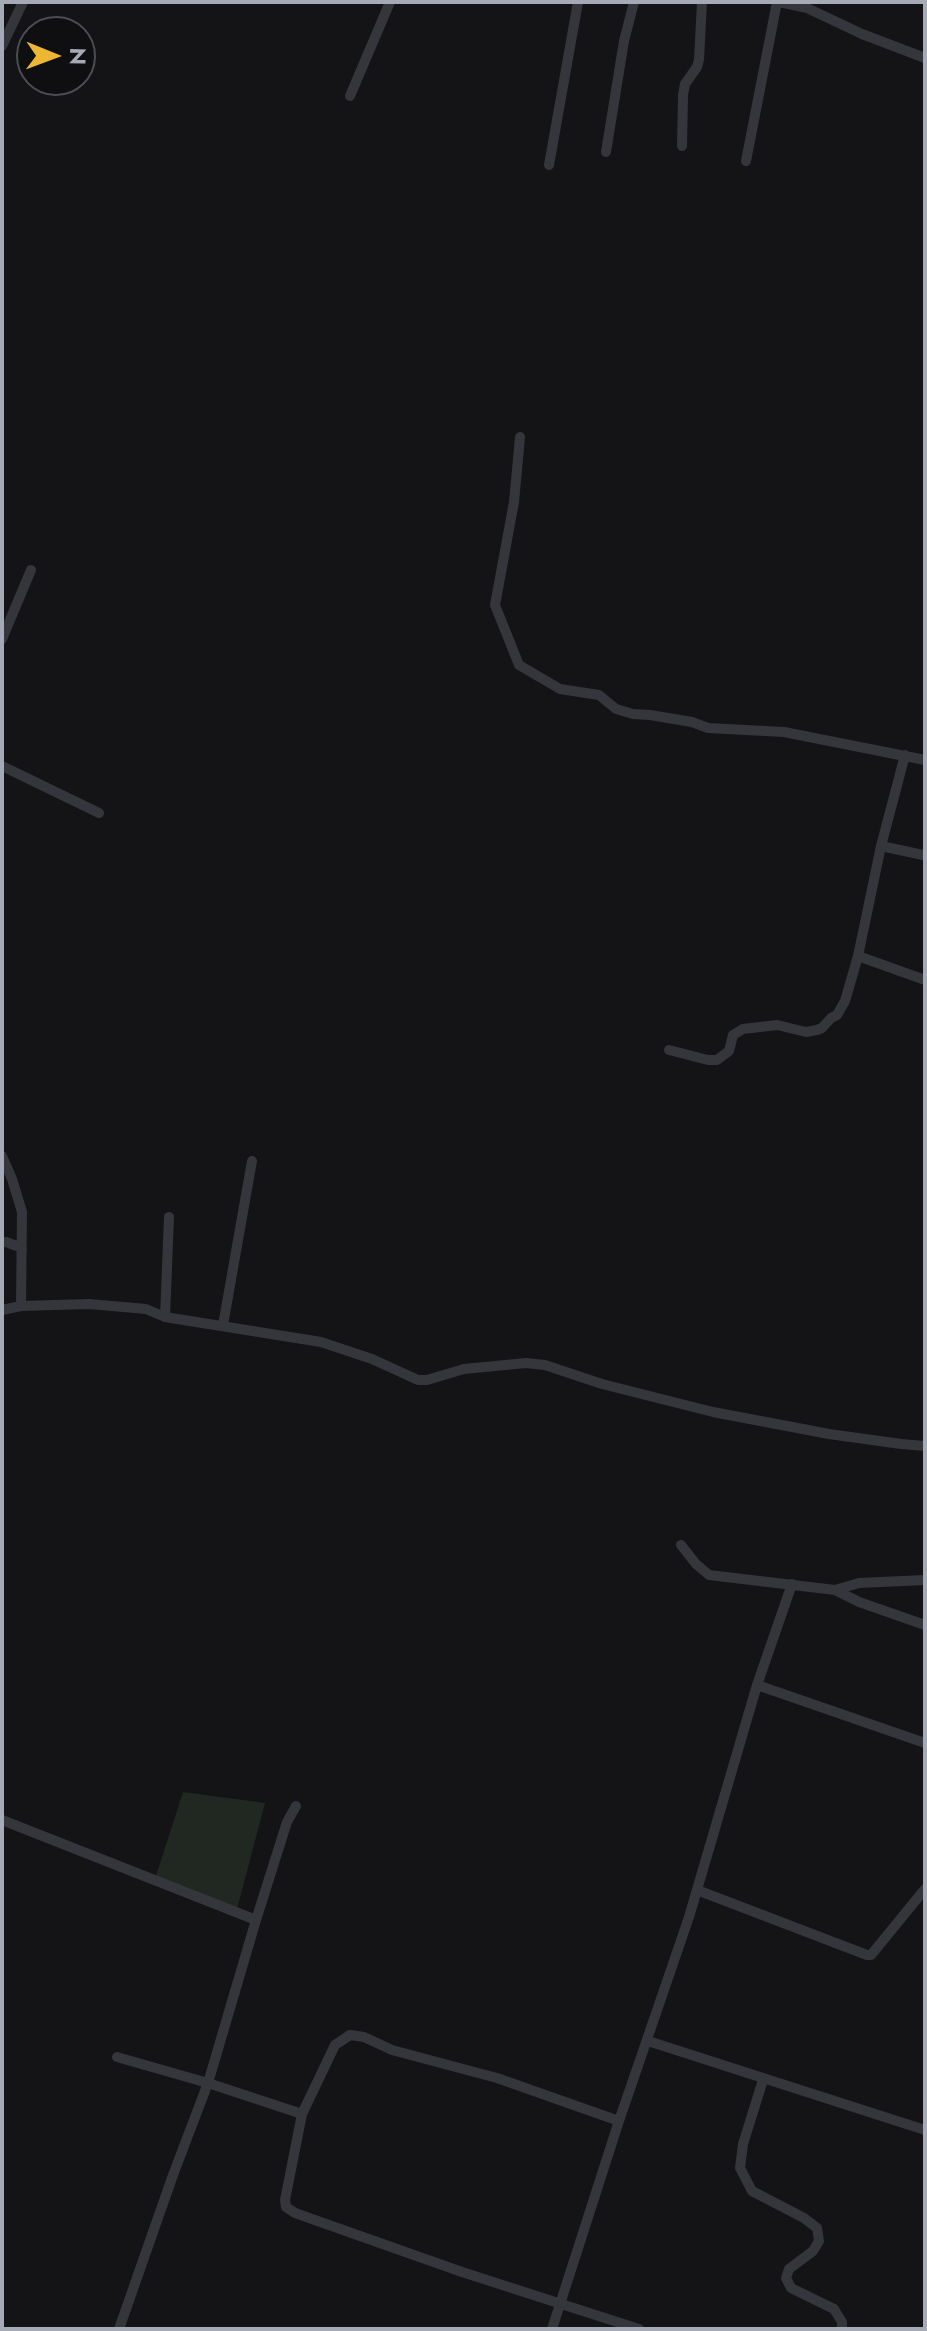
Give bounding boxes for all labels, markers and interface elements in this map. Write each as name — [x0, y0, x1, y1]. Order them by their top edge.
north arrow — [16, 16, 96, 96]
text: N — [62, 47, 94, 65]

